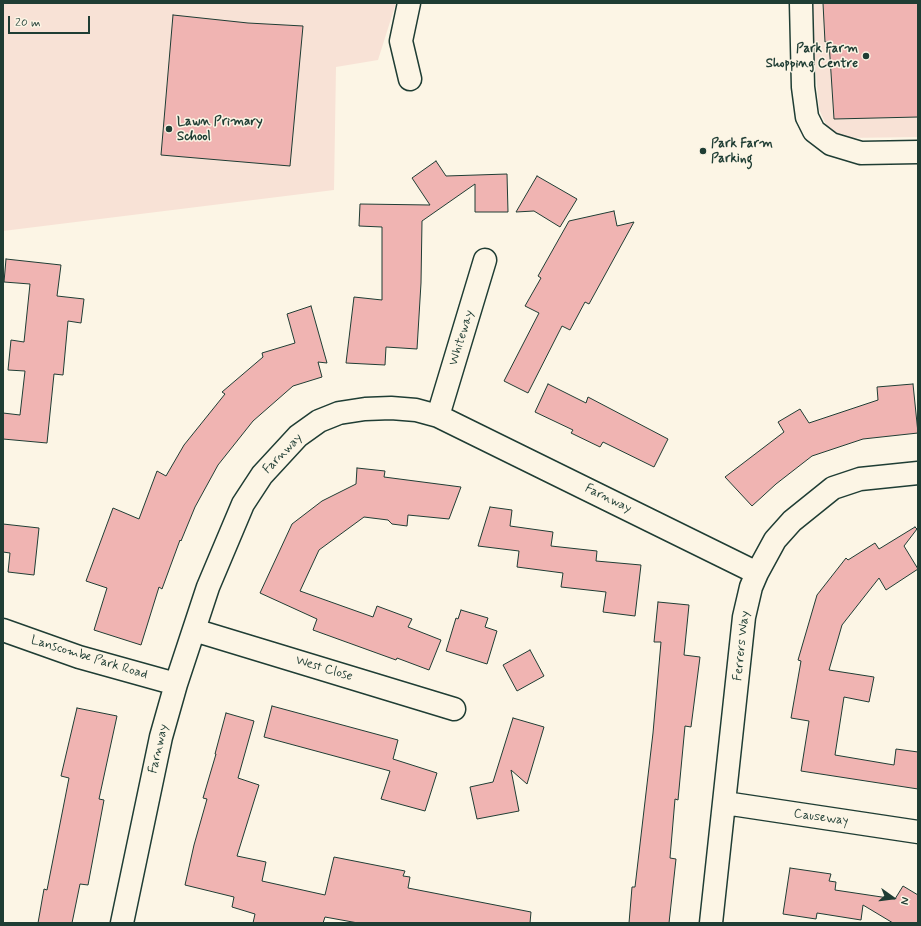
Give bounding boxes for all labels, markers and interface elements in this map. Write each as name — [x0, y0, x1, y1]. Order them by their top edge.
scale bar — [10, 8, 92, 34]
text: 20 m — [15, 15, 41, 31]
place label: Park Farm Shopping Centre — [766, 41, 858, 72]
marker: Park Farm Shopping Centre — [861, 51, 871, 61]
place label: Lawn Primary School — [177, 114, 263, 145]
marker: Lawn Primary School — [164, 124, 174, 134]
place label: Park Farm Parking — [711, 136, 773, 167]
marker: Park Farm Parking — [698, 146, 708, 156]
street label: Whiteway — [446, 308, 478, 368]
street label: Farnway — [260, 431, 306, 477]
street label: Farnway — [582, 481, 634, 517]
street label: Ferrers Way — [731, 610, 753, 682]
street label: Lanscombe Park Road — [29, 633, 149, 683]
street label: West Close — [293, 653, 355, 685]
street label: Farnway — [146, 723, 172, 775]
street label: Causeway — [793, 806, 849, 830]
north arrow — [873, 878, 913, 918]
text: N — [897, 896, 912, 906]

